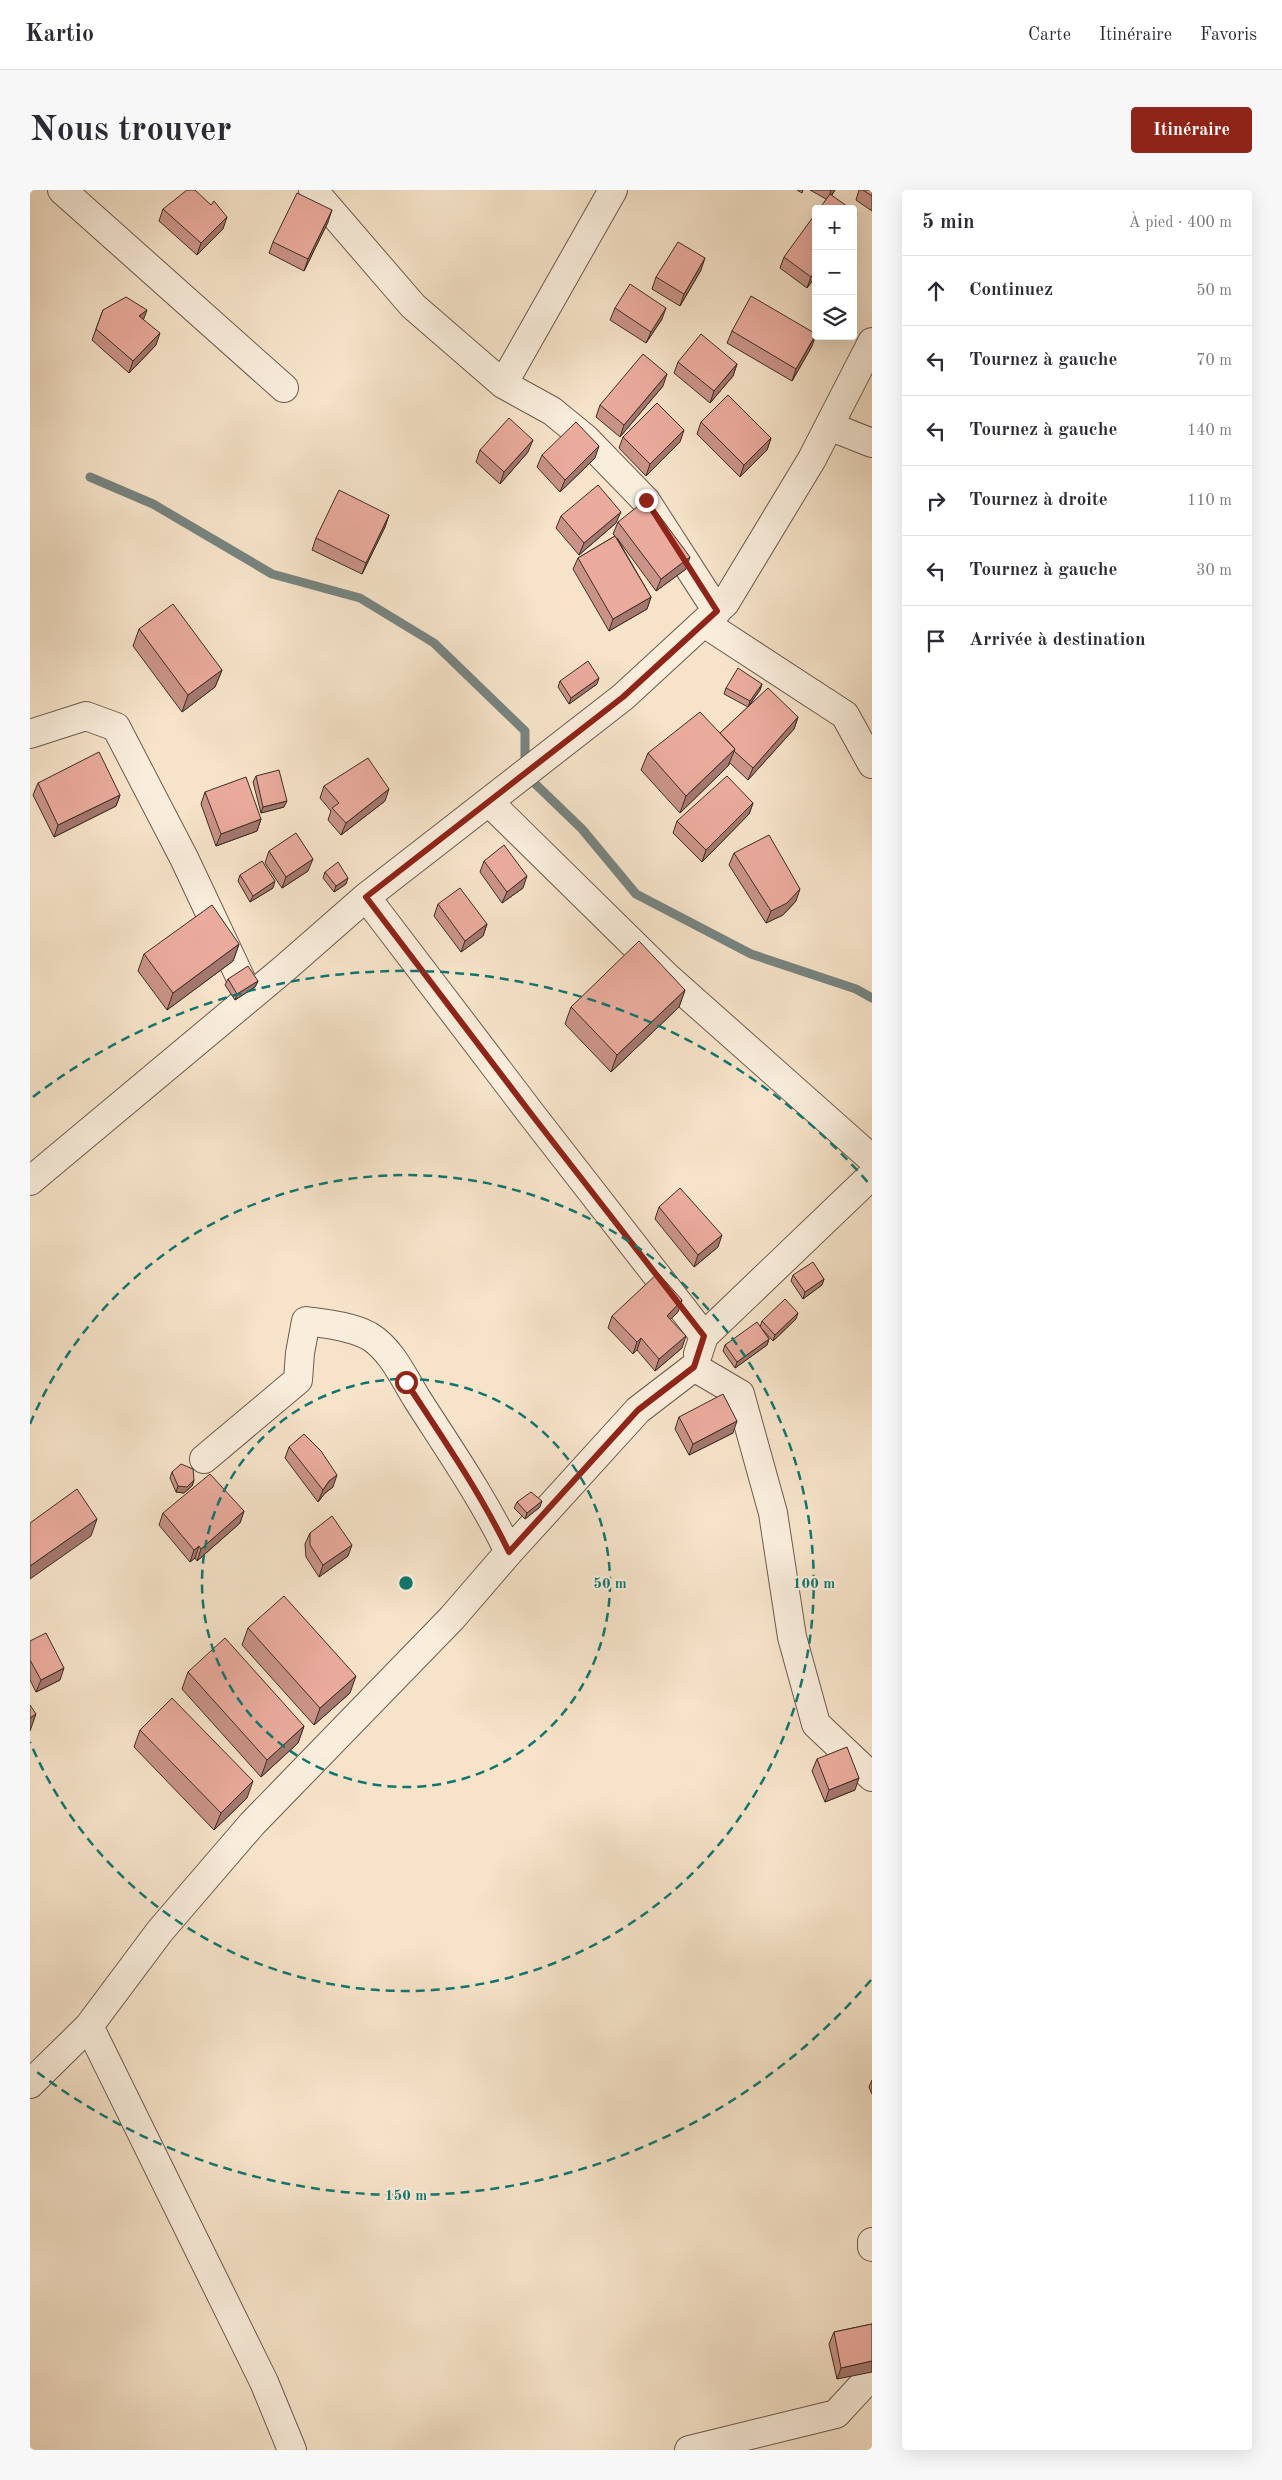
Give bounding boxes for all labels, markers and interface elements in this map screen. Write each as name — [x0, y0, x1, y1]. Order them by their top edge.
text: Kartio — [25, 23, 94, 47]
text: Carte — [1028, 26, 1071, 44]
text: Itinéraire — [1099, 26, 1172, 44]
text: Favoris — [1200, 26, 1257, 44]
button: Itinéraire — [1131, 107, 1252, 153]
text: Nous trouver — [30, 113, 232, 148]
map controls — [812, 205, 857, 340]
button: + — [812, 205, 857, 250]
text: 5 min — [922, 212, 975, 233]
text: À pied · 400 m — [1129, 215, 1232, 231]
button: − — [812, 250, 857, 295]
icon: ahead — [922, 277, 950, 305]
text: Continuez — [969, 281, 1053, 300]
text: 50 m — [1196, 283, 1232, 299]
button: layers — [812, 295, 857, 340]
icon: left — [922, 347, 950, 375]
text: Tournez à gauche — [969, 351, 1117, 370]
text: 70 m — [1196, 353, 1232, 369]
icon: left — [922, 417, 950, 445]
text: Tournez à gauche — [969, 421, 1117, 440]
text: 140 m — [1187, 423, 1232, 439]
icon: right — [922, 487, 950, 515]
route end — [635, 489, 658, 512]
text: Tournez à droite — [969, 491, 1108, 510]
text: 110 m — [1187, 493, 1232, 509]
icon: left — [922, 557, 950, 585]
text: Tournez à gauche — [969, 561, 1117, 580]
text: 30 m — [1196, 563, 1232, 579]
icon: arrive — [922, 627, 950, 655]
text: Arrivée à destination — [969, 631, 1145, 650]
route start — [395, 1371, 418, 1394]
centre of rings — [397, 1574, 415, 1592]
text: 50 m — [593, 1577, 627, 1592]
text: 100 m — [793, 1577, 835, 1592]
text: 150 m — [385, 2189, 427, 2204]

